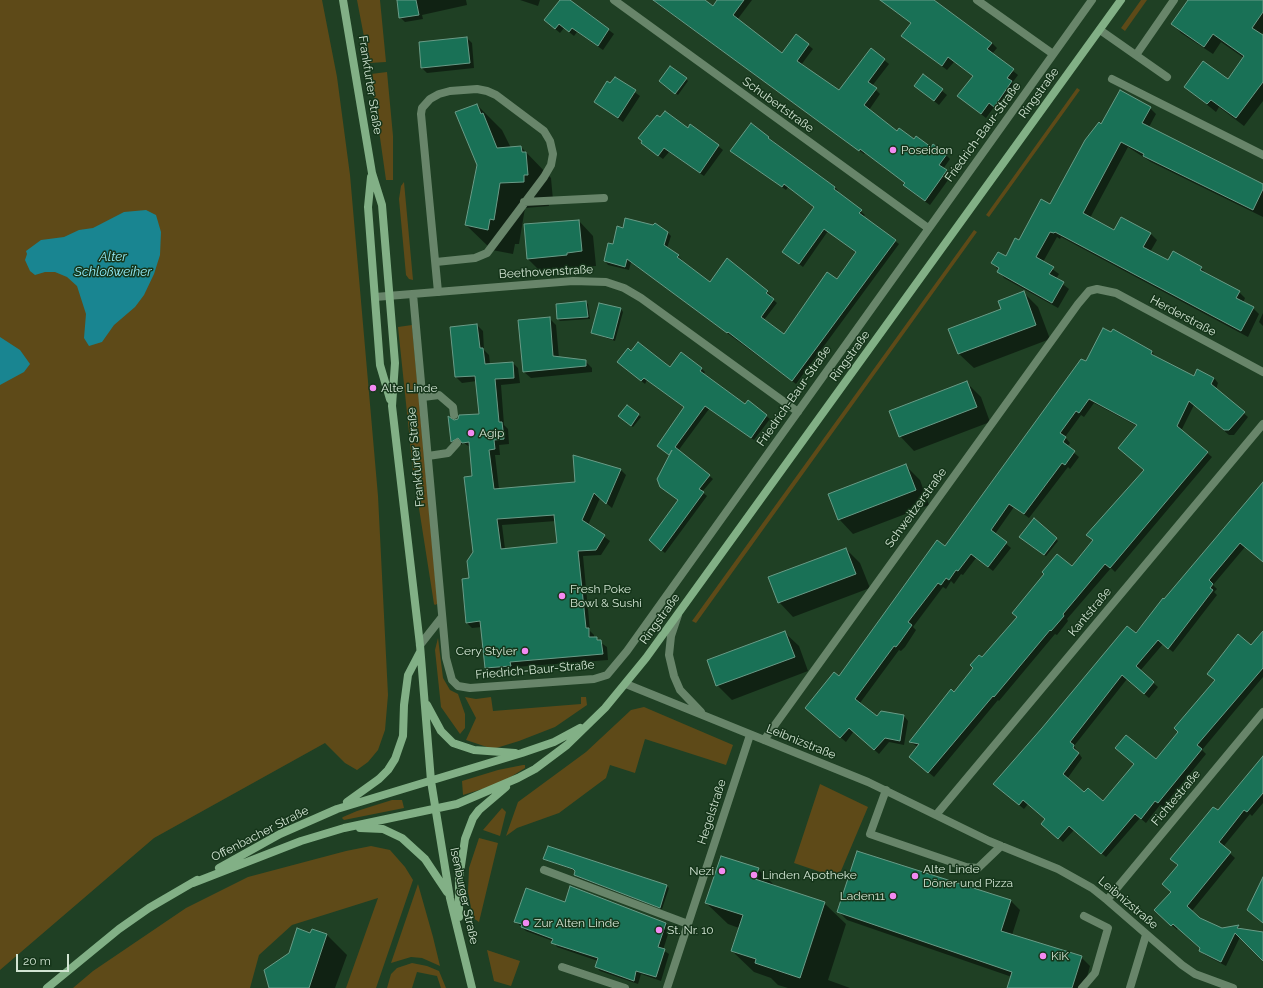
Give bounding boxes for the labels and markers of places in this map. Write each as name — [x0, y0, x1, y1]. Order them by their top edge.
place label: Poseidon — [901, 143, 953, 157]
marker: Poseidon — [888, 145, 898, 155]
place label: Alte Linde — [381, 381, 438, 395]
marker: Alte Linde — [368, 383, 378, 393]
place label: Agip — [479, 426, 504, 440]
marker: Agip — [466, 428, 476, 438]
place label: Fresh Poke Bowl & Sushi — [570, 582, 642, 610]
marker: Fresh Poke Bowl & Sushi — [557, 591, 567, 601]
place label: Cery Styler — [456, 644, 517, 658]
marker: Cery Styler — [520, 646, 530, 656]
place label: Alte Linde Döner und Pizza — [923, 862, 1013, 890]
place label: Nezi — [689, 864, 714, 878]
marker: Nezi — [717, 866, 727, 876]
place label: Linden Apotheke — [762, 868, 857, 882]
marker: Linden Apotheke — [749, 870, 759, 880]
marker: Alte Linde Döner und Pizza — [910, 871, 920, 881]
place label: Laden11 — [840, 889, 885, 903]
marker: Laden11 — [888, 891, 898, 901]
place label: Zur Alten Linde — [534, 916, 619, 930]
marker: Zur Alten Linde — [521, 918, 531, 928]
place label: St. Nr. 10 — [667, 923, 714, 937]
marker: St. Nr. 10 — [654, 925, 664, 935]
place label: KiK — [1051, 949, 1069, 963]
marker: KiK — [1038, 951, 1048, 961]

